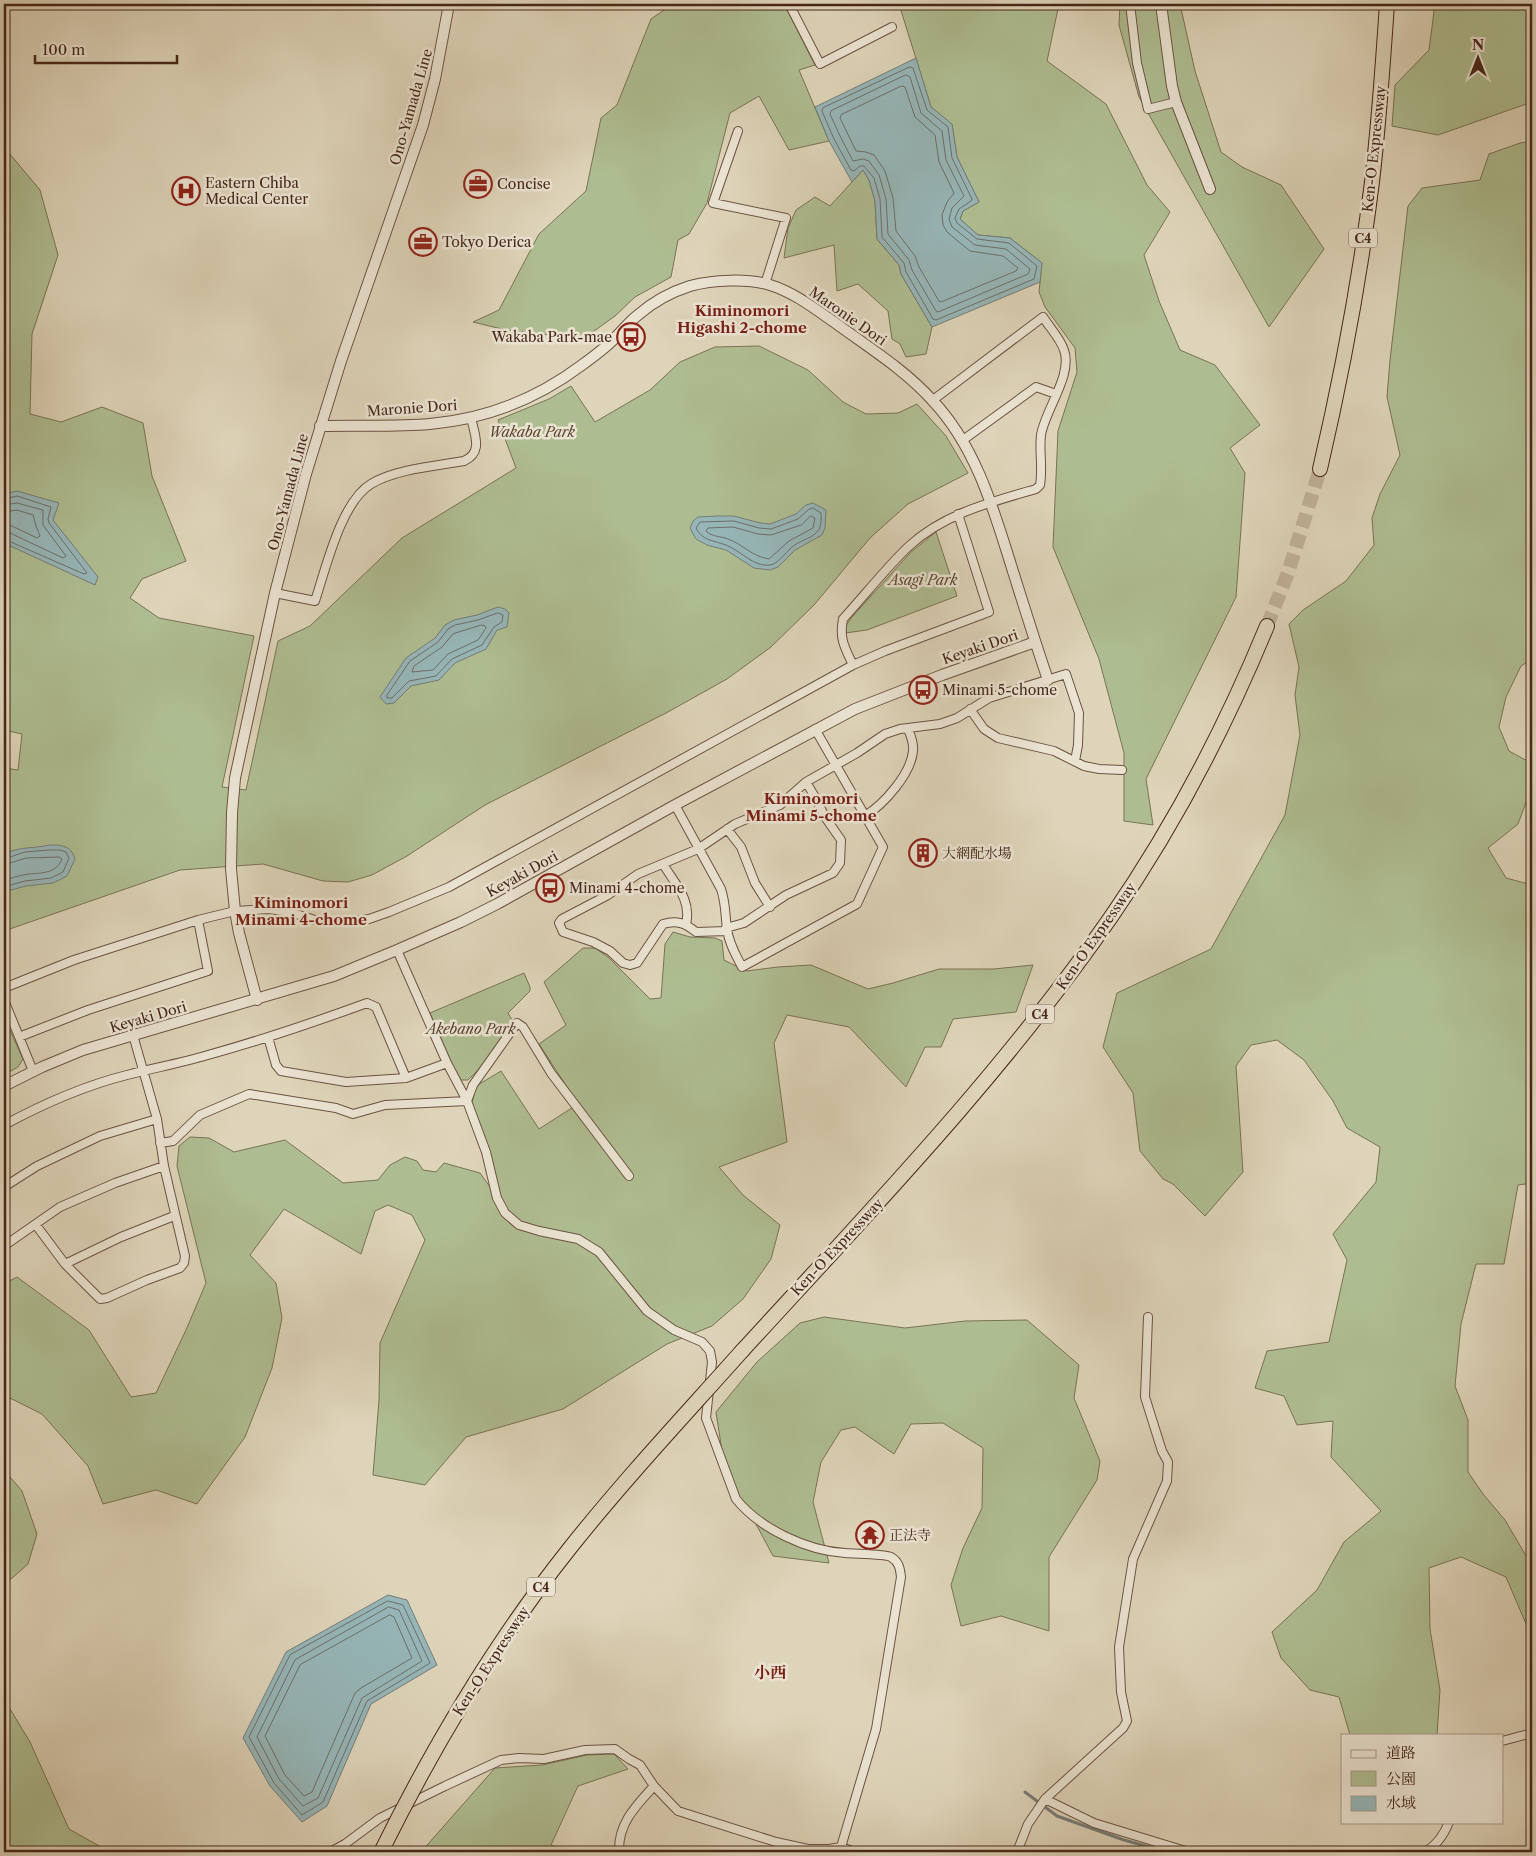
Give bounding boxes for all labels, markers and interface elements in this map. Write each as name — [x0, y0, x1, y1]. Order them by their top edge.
scale bar — [35, 32, 178, 64]
north arrow — [1454, 32, 1504, 82]
text: N — [1472, 36, 1484, 54]
text: 100 m — [42, 40, 85, 59]
street label: Ono-Yamada Line — [386, 47, 436, 167]
street label: Ken-O Expressway — [1358, 85, 1390, 213]
office icon: Concise — [463, 169, 493, 199]
place label: Eastern Chiba Medical Center — [205, 174, 308, 208]
place label: Concise — [497, 175, 551, 193]
hospital icon: Eastern Chiba Medical Center — [171, 176, 201, 206]
office icon: Tokyo Derica — [408, 227, 438, 257]
road number: C4 — [1349, 228, 1377, 248]
place label: Tokyo Derica — [442, 233, 532, 251]
street label: Maronie Dori — [806, 283, 890, 349]
district label: Kiminomori Higashi 2-chome — [677, 301, 807, 337]
bus stop icon: Wakaba Park-mae — [616, 322, 646, 352]
place label: Wakaba Park-mae — [490, 328, 612, 346]
street label: Maronie Dori — [366, 396, 458, 420]
park label: Wakaba Park — [489, 423, 576, 441]
street label: Ono-Yamada Line — [264, 431, 312, 552]
park label: Asagi Park — [887, 571, 958, 589]
street label: Keyaki Dori — [940, 626, 1020, 668]
bus stop icon: Minami 5-chome — [908, 675, 938, 705]
place label: Minami 5-chome — [942, 681, 1057, 699]
district label: Kiminomori Minami 5-chome — [745, 789, 877, 825]
building icon: 大網配水場 — [908, 838, 938, 868]
place label: 大網配水場 — [942, 844, 1012, 862]
street label: Keyaki Dori — [483, 847, 561, 901]
bus stop icon: Minami 4-chome — [535, 873, 565, 903]
place label: Minami 4-chome — [569, 879, 685, 897]
street label: Ken-O Expressway — [1052, 879, 1140, 993]
district label: Kiminomori Minami 4-chome — [235, 893, 367, 929]
street label: Keyaki Dori — [108, 997, 188, 1037]
road number: C4 — [1026, 1004, 1054, 1024]
park label: Akebano Park — [424, 1020, 516, 1038]
street label: Ken-O Expressway — [787, 1194, 887, 1300]
temple icon: 正法寺 — [855, 1520, 885, 1550]
place label: 正法寺 — [889, 1526, 931, 1544]
road number: C4 — [527, 1578, 555, 1596]
street label: Ken-O Expressway — [449, 1603, 533, 1719]
district label: 小西 — [754, 1662, 786, 1682]
legend — [1341, 1734, 1504, 1824]
text: 道路 — [1386, 1743, 1416, 1762]
text: 公園 — [1386, 1769, 1416, 1788]
text: 水域 — [1386, 1793, 1416, 1812]

